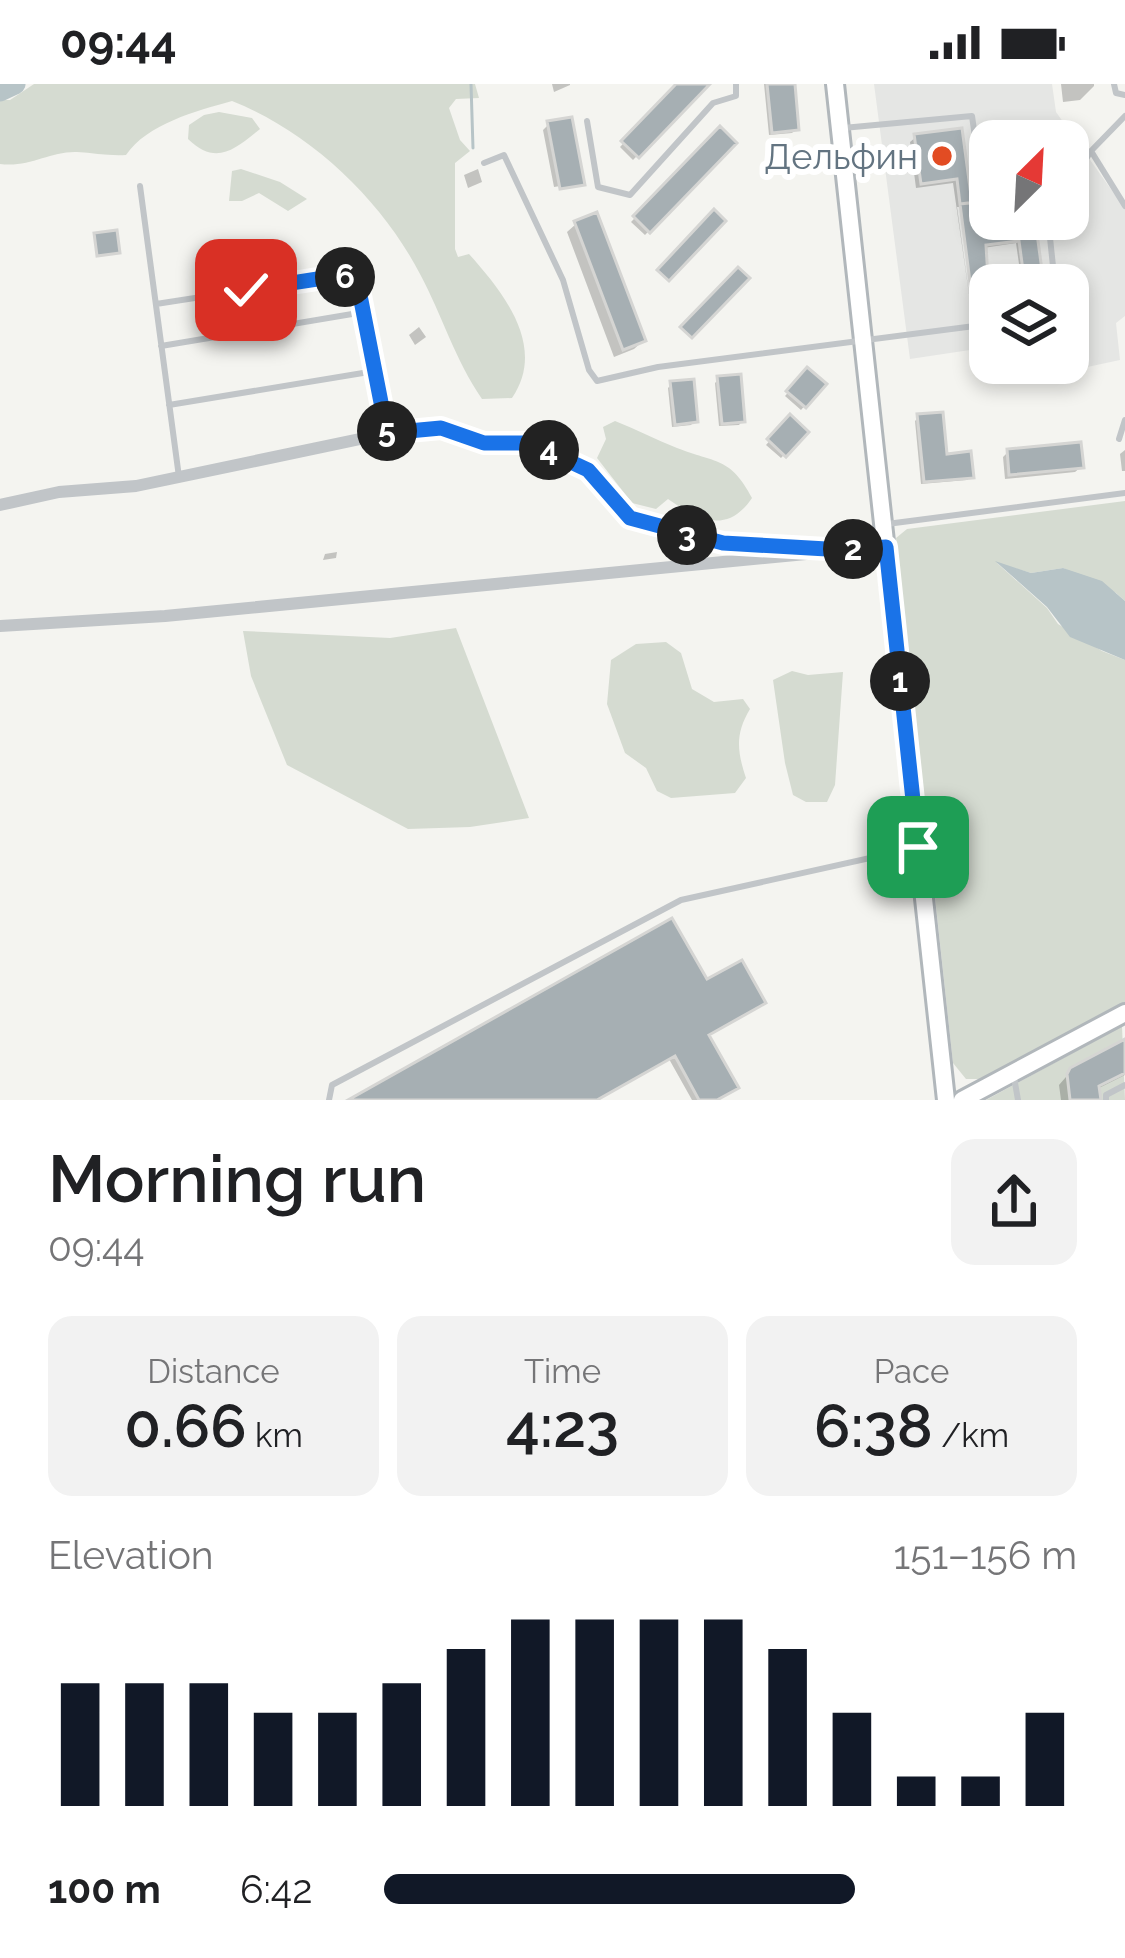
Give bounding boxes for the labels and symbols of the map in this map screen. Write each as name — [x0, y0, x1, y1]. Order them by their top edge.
north arrow — [969, 120, 1089, 240]
place label: Дельфин — [764, 135, 918, 177]
marker: Дельфин — [929, 143, 955, 169]
pin — [195, 239, 297, 341]
pin: 6 — [315, 247, 375, 307]
pin: 5 — [357, 401, 417, 461]
pin: 4 — [519, 420, 579, 480]
pin: 3 — [657, 505, 717, 565]
pin: 2 — [823, 519, 883, 579]
pin: 1 — [870, 651, 930, 711]
pin — [867, 796, 969, 898]

